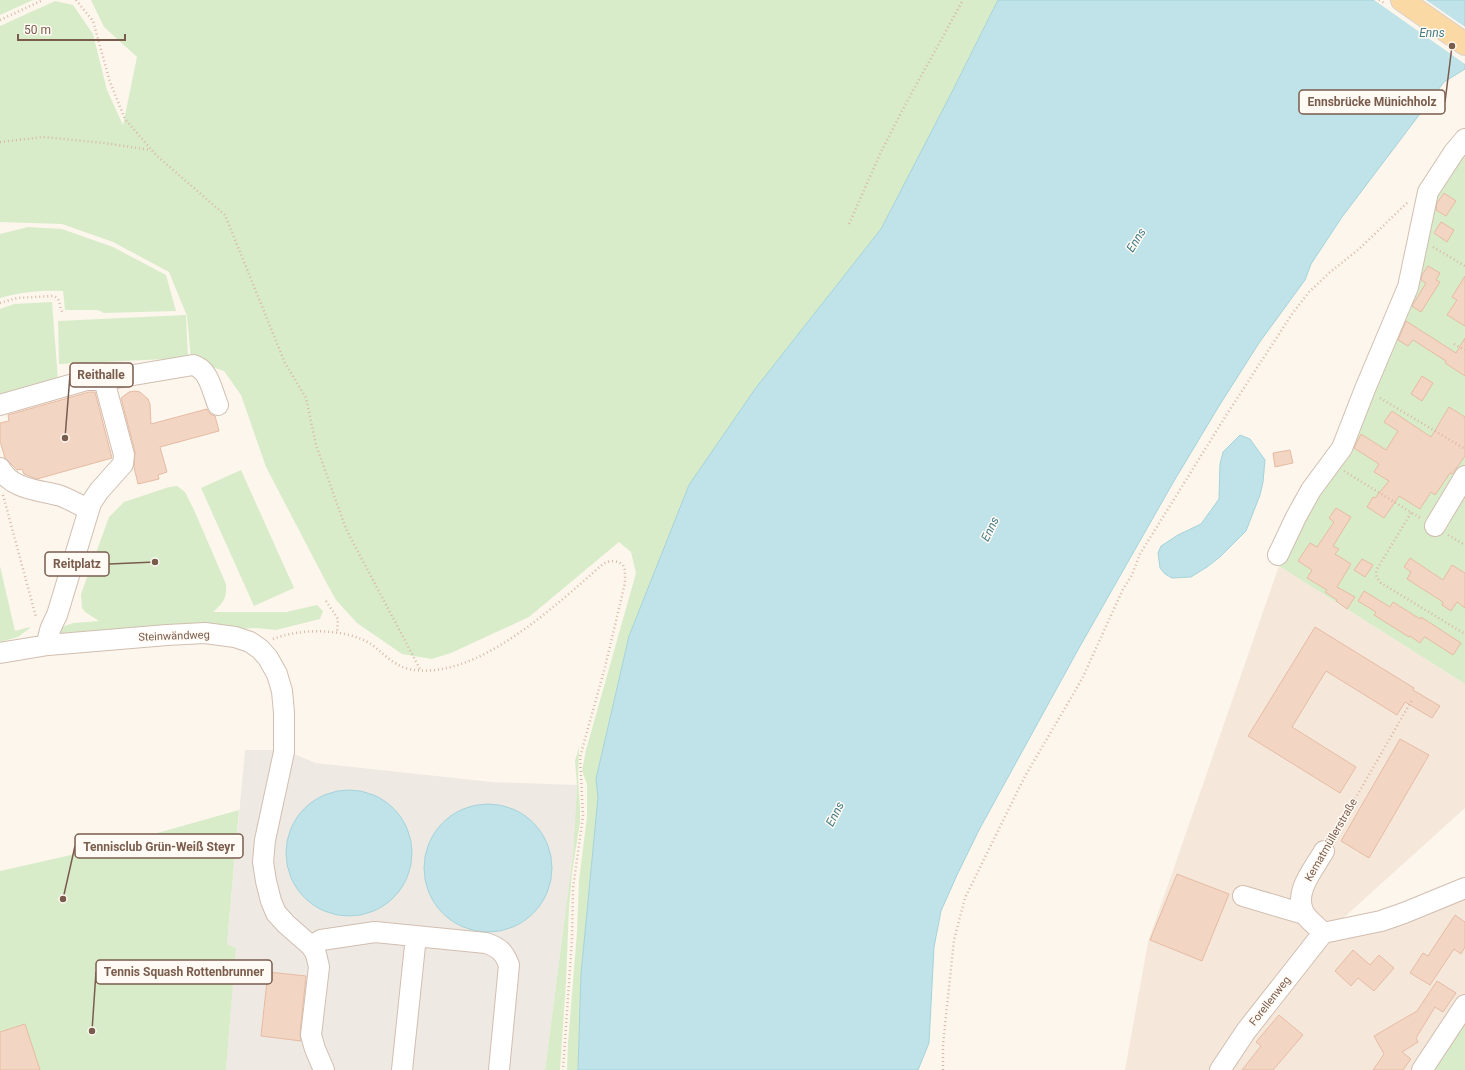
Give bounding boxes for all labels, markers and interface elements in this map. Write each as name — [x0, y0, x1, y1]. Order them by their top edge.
scale bar — [18, 16, 125, 42]
text: 50 m — [24, 23, 51, 37]
water label: Enns — [1419, 26, 1445, 40]
callout: Ennsbrücke Münichholz — [1299, 90, 1445, 114]
text: Ennsbrücke Münichholz — [1307, 95, 1437, 109]
water label: Enns — [1123, 225, 1149, 255]
callout: Reithalle — [70, 363, 133, 387]
text: Reithalle — [77, 368, 125, 382]
water label: Enns — [978, 514, 1002, 544]
callout: Reitplatz — [45, 552, 109, 576]
text: Reitplatz — [53, 557, 101, 571]
street label: Steinwändweg — [138, 628, 210, 644]
street label: Kematmüllerstraße — [1302, 796, 1360, 884]
water label: Enns — [823, 799, 847, 829]
callout: Tennisclub Grün-Weiß Steyr — [75, 834, 243, 858]
text: Tennisclub Grün-Weiß Steyr — [83, 840, 235, 854]
callout: Tennis Squash Rottenbrunner — [96, 960, 272, 984]
text: Tennis Squash Rottenbrunner — [104, 965, 265, 979]
street label: Forellenweg — [1247, 974, 1293, 1028]

